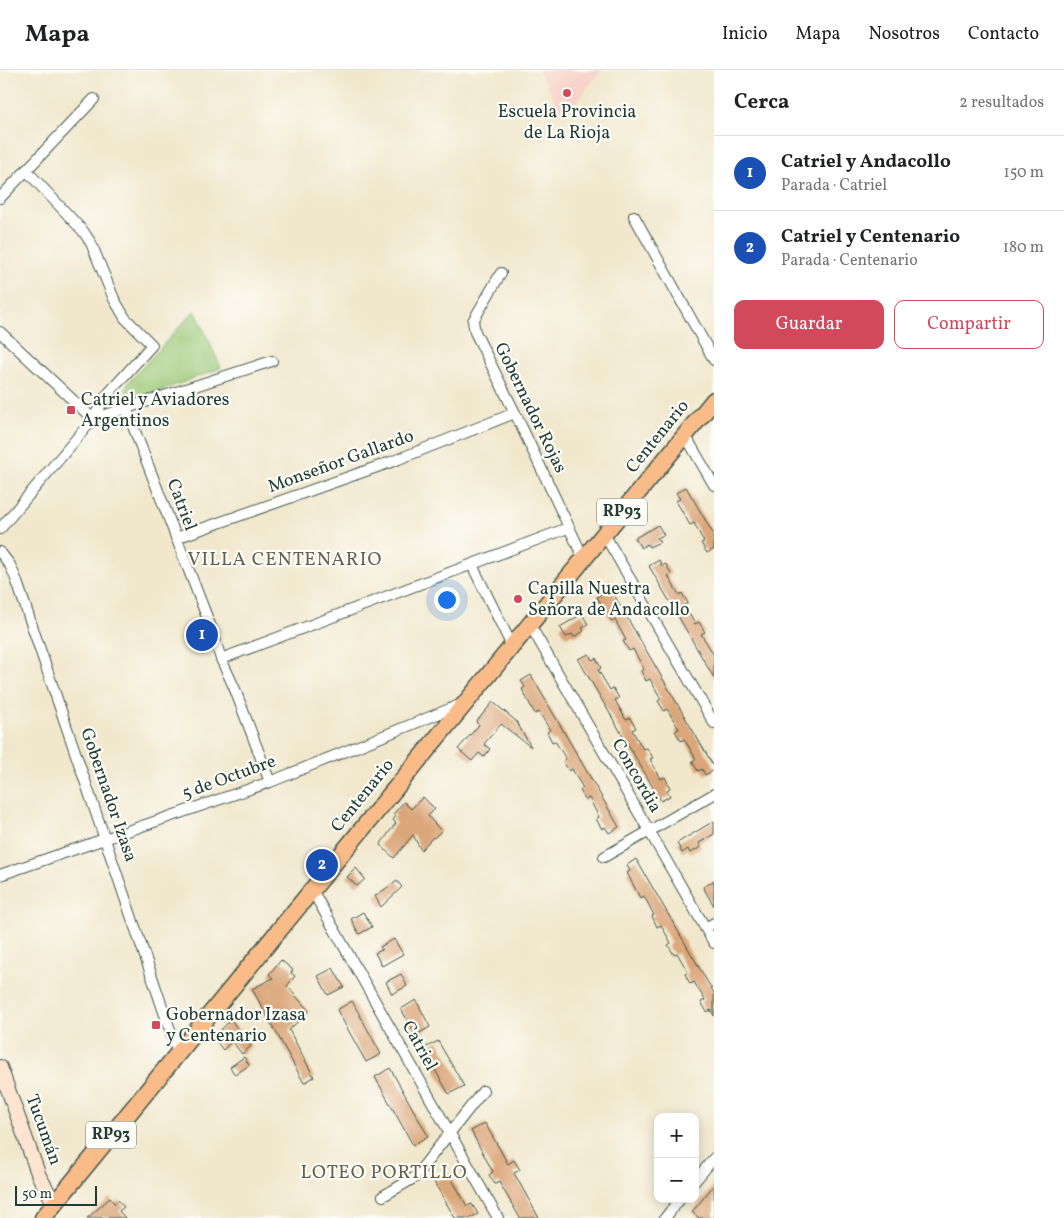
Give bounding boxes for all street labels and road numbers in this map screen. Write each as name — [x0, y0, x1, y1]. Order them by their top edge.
street label: Gobernador Rojas — [488, 339, 572, 477]
street label: Centenario — [621, 395, 695, 479]
street label: Monseñor Gallardo — [265, 424, 417, 500]
street label: Catriel — [160, 475, 202, 535]
road number: RP93 — [597, 498, 647, 526]
street label: Gobernador Izasa — [73, 725, 143, 865]
street label: Concordia — [605, 734, 667, 818]
street label: 5 de Octubre — [179, 749, 279, 807]
street label: Centenario — [326, 754, 400, 838]
street label: Catriel — [395, 1016, 443, 1076]
street label: Tucumán — [19, 1091, 67, 1169]
road number: RP93 — [86, 1122, 136, 1148]

